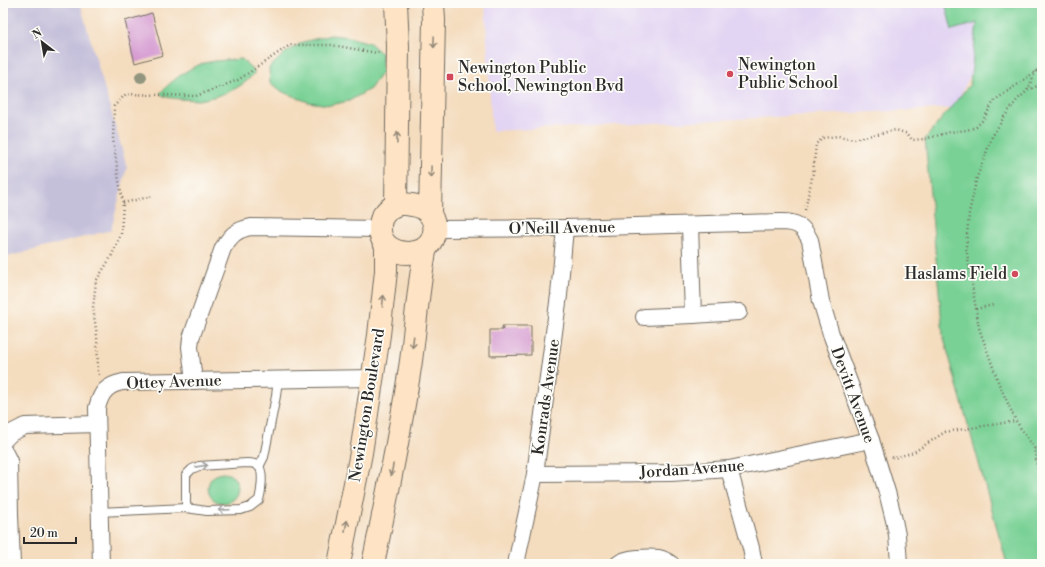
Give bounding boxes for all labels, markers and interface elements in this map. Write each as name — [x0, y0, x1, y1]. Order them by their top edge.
north arrow — [22, 22, 62, 62]
text: N — [30, 26, 45, 43]
one-way arrow — [430, 35, 438, 48]
place label: Newington Public School — [738, 55, 838, 93]
place label: Newington Public School, Newington Bvd — [458, 58, 624, 96]
marker: Newington Public School — [725, 69, 735, 79]
marker: Newington Public School, Newington Bvd — [445, 72, 455, 82]
one-way arrow — [393, 132, 400, 145]
one-way arrow — [427, 165, 435, 178]
street label: O'Neill Avenue — [508, 217, 616, 239]
place label: Haslams Field — [904, 264, 1007, 284]
marker: Haslams Field — [1010, 269, 1020, 279]
one-way arrow — [379, 295, 387, 308]
street label: Newington Boulevard — [345, 327, 389, 483]
one-way arrow — [409, 335, 417, 348]
street label: Konrads Avenue — [528, 338, 564, 456]
street label: Devitt Avenue — [826, 344, 880, 446]
street label: Ottey Avenue — [126, 370, 222, 394]
street label: Jordan Avenue — [638, 455, 745, 483]
one-way arrow — [196, 462, 209, 470]
one-way arrow — [388, 463, 396, 476]
one-way arrow — [218, 507, 231, 514]
scale bar — [24, 519, 76, 545]
one-way arrow — [343, 520, 351, 533]
text: 20 m — [30, 526, 58, 541]

